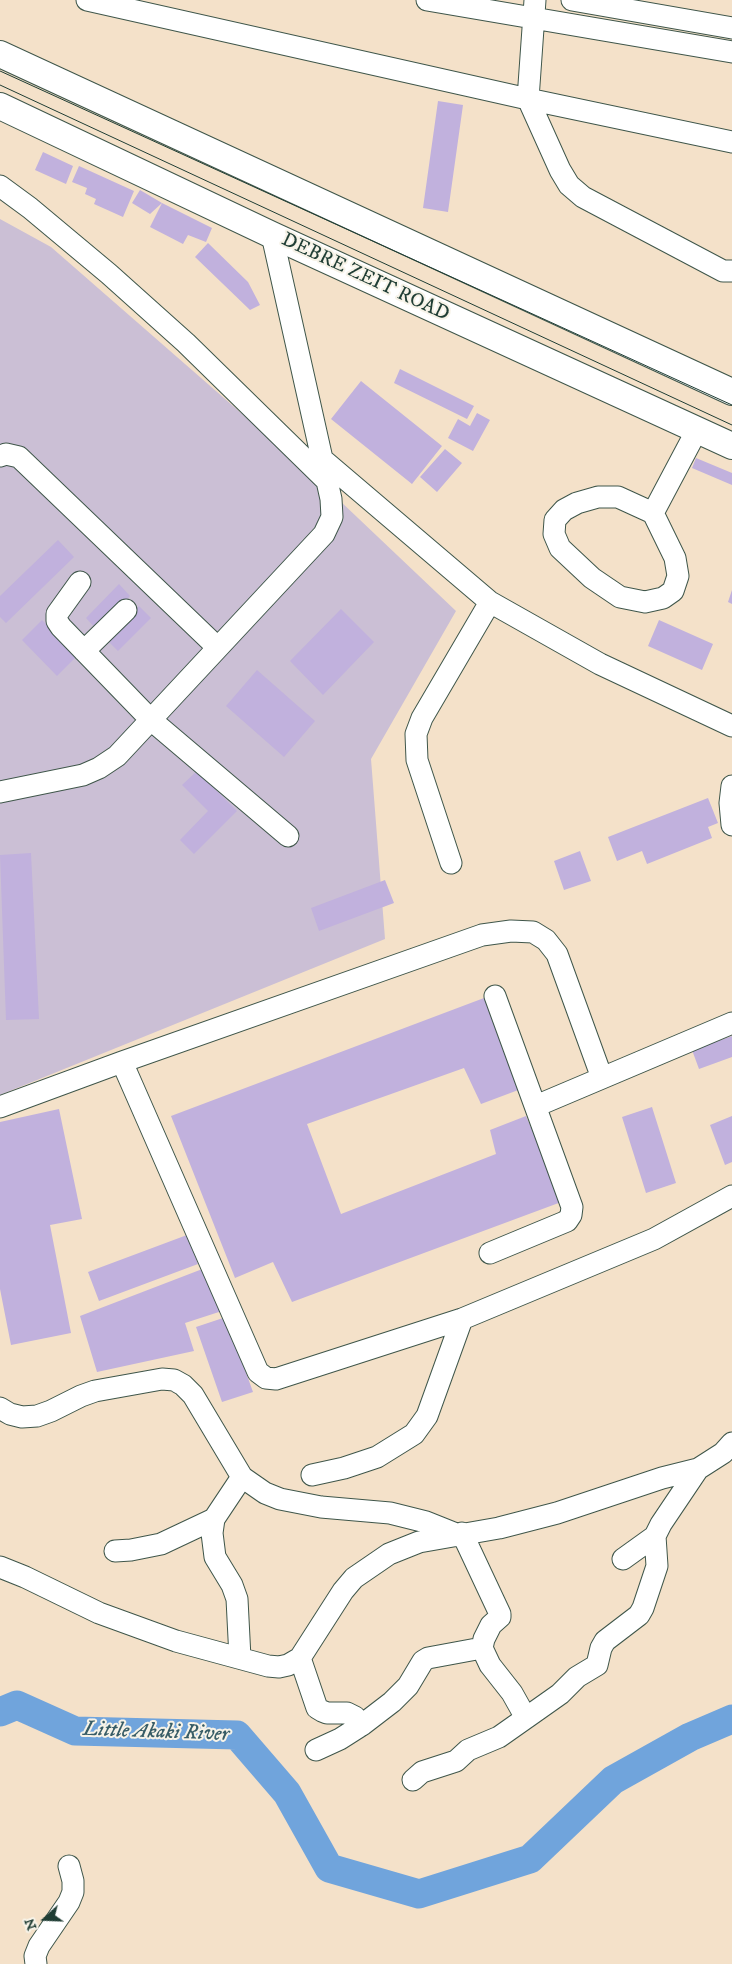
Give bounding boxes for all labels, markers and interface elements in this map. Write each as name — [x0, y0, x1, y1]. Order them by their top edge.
street label: DEBRE ZEIT ROAD — [277, 229, 453, 327]
water label: Little Akaki River — [83, 1718, 229, 1748]
north arrow — [20, 1894, 70, 1944]
text: N — [20, 1916, 41, 1933]

